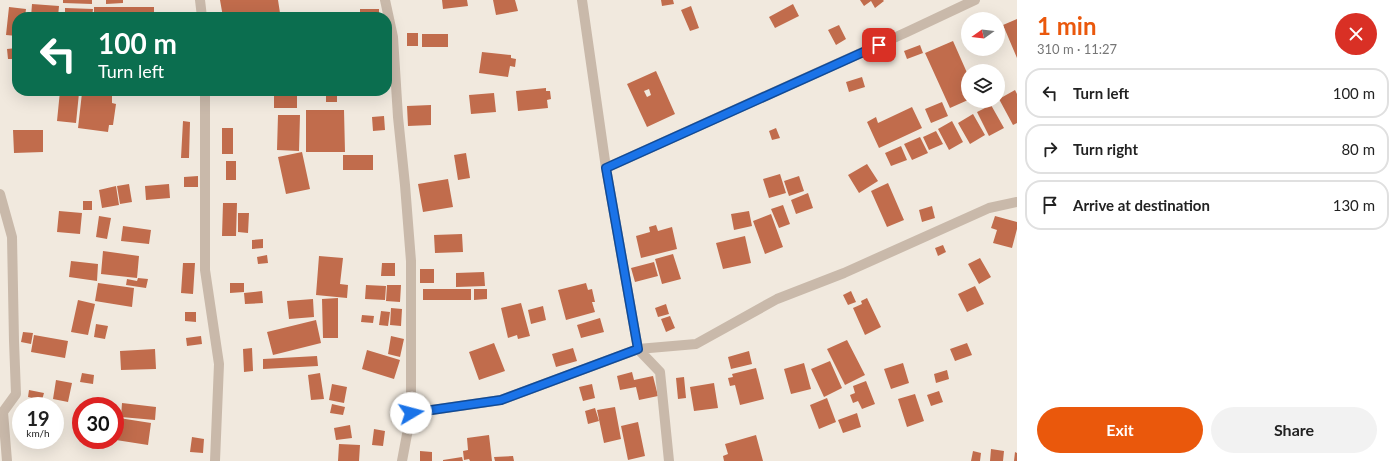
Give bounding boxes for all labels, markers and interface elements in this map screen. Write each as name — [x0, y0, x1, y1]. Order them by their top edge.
text: 1 min — [1037, 11, 1097, 40]
north arrow — [961, 12, 1005, 56]
map controls — [961, 12, 1005, 108]
button: close — [1335, 13, 1377, 55]
text: 100 m — [98, 26, 177, 60]
icon: left — [32, 28, 84, 80]
pin — [862, 28, 896, 62]
icon: arrive — [868, 34, 890, 56]
text: 310 m · 11:27 — [1037, 41, 1117, 57]
text: Turn left — [98, 60, 164, 82]
button: layers — [961, 64, 1005, 108]
icon: left — [1039, 82, 1061, 104]
text: Turn left — [1073, 84, 1129, 102]
text: 100 m — [1333, 84, 1375, 102]
icon: right — [1039, 138, 1061, 160]
text: Turn right — [1073, 140, 1138, 158]
text: 80 m — [1341, 140, 1375, 158]
icon: arrive — [1039, 194, 1061, 216]
text: Arrive at destination — [1073, 196, 1210, 214]
text: 130 m — [1333, 196, 1375, 214]
position arrow — [390, 392, 432, 434]
speed limit sign: 30 — [72, 397, 124, 449]
text: 19 — [26, 406, 50, 430]
button: Exit — [1037, 407, 1203, 453]
button: Share — [1211, 407, 1377, 453]
text: km/h — [26, 427, 50, 439]

